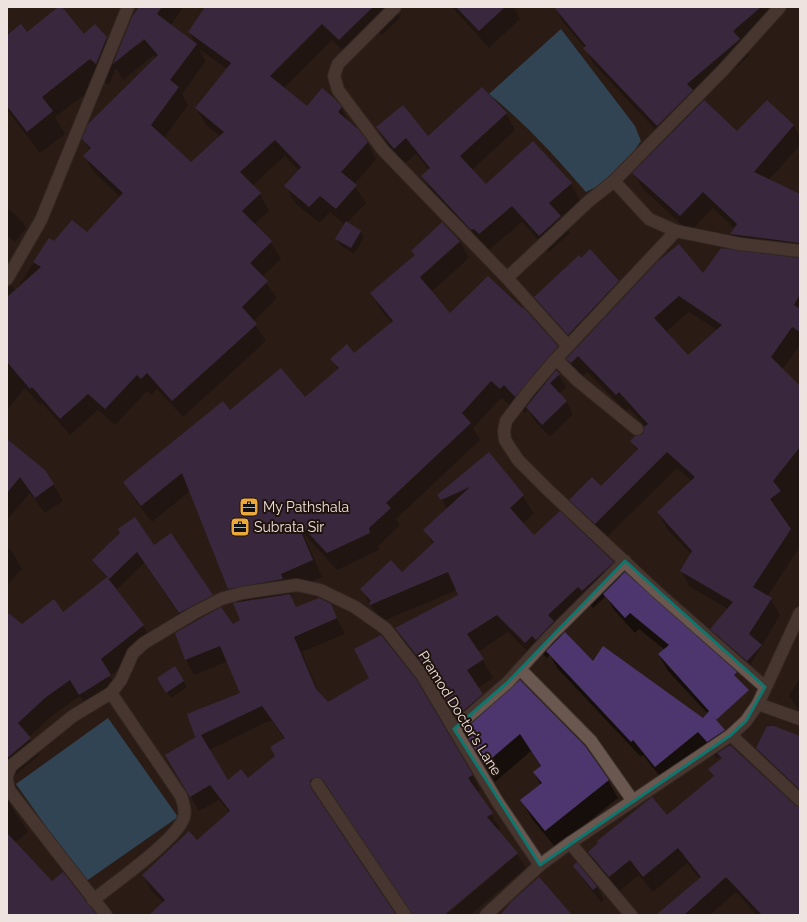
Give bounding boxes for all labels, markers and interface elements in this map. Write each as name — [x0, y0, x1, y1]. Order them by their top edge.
office icon: My Pathshala — [238, 496, 260, 518]
place label: My Pathshala — [263, 499, 349, 515]
office icon: Subrata Sir — [229, 516, 251, 538]
place label: Subrata Sir — [254, 519, 324, 535]
street label: Pramod Doctor's Lane — [415, 648, 505, 778]

